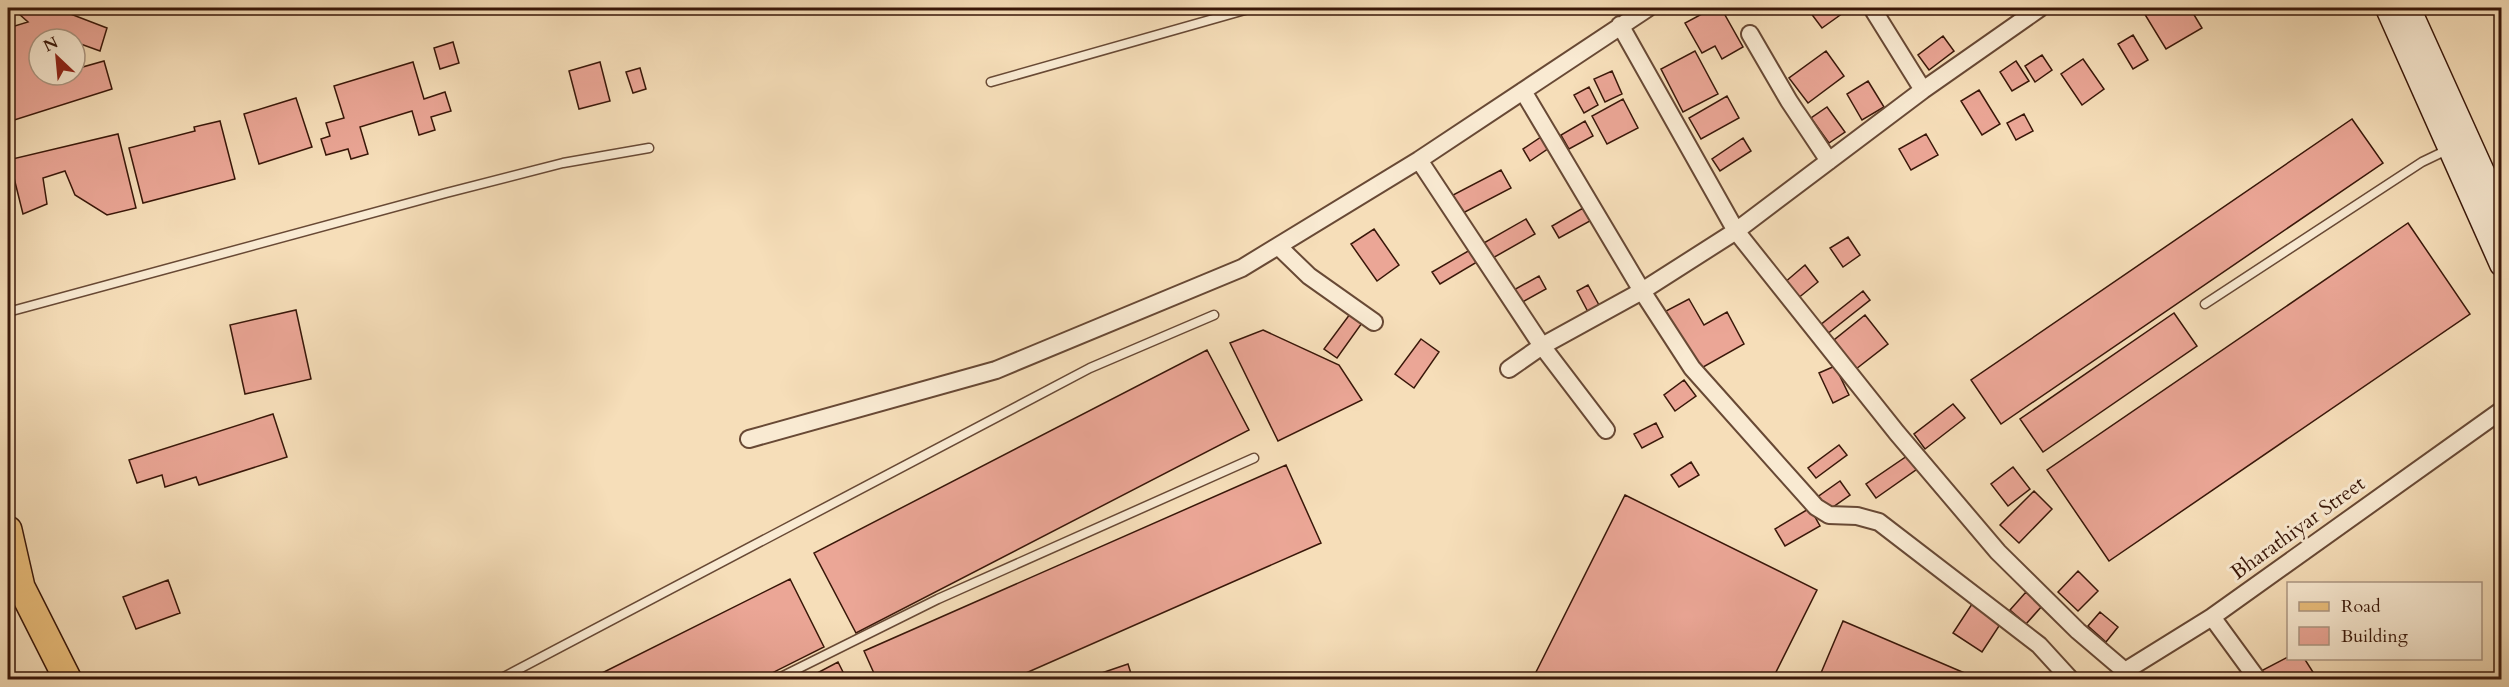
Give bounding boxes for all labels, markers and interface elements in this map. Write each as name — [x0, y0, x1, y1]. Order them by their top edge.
north arrow — [27, 27, 87, 87]
text: N — [40, 31, 62, 57]
street label: Bharathiyar Street — [2225, 469, 2371, 587]
legend — [2287, 582, 2482, 660]
text: Road — [2341, 594, 2381, 619]
text: Building — [2341, 624, 2409, 649]

